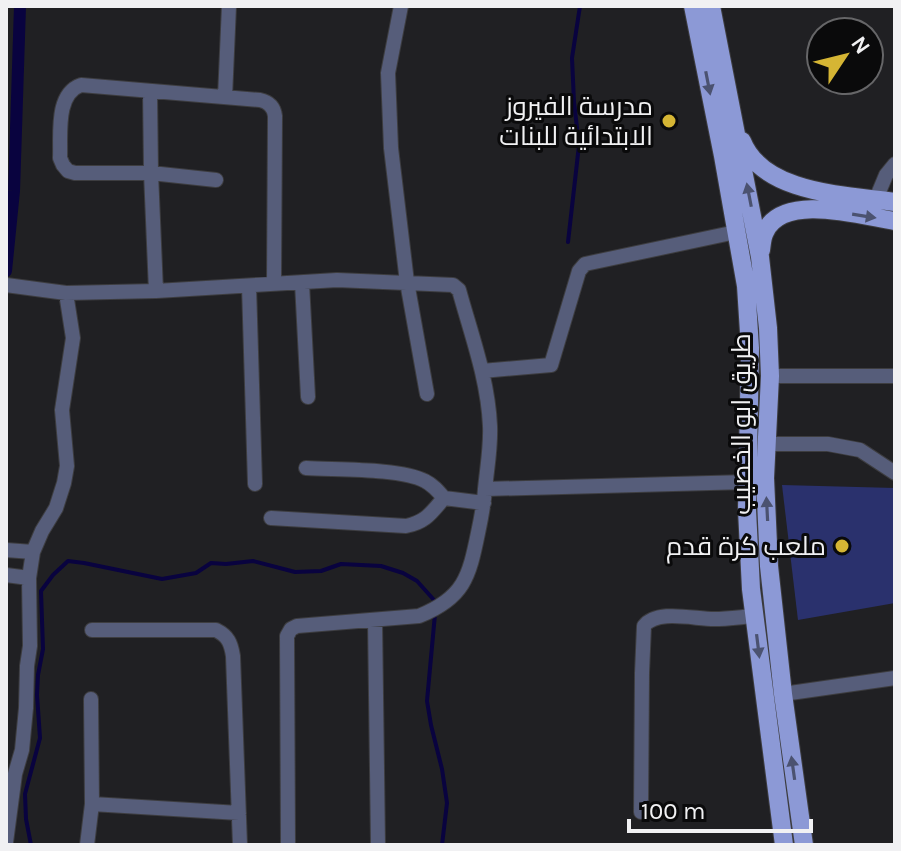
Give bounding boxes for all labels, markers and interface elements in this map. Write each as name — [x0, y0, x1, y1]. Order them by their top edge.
north arrow — [805, 16, 885, 96]
text: N — [845, 31, 876, 59]
one-way arrow — [702, 70, 715, 95]
place label: مدرسة الفيروز الابتدائية للبنات — [499, 91, 653, 152]
marker: مدرسة الفيروز الابتدائية للبنات — [660, 112, 678, 130]
one-way arrow — [742, 182, 755, 207]
one-way arrow — [852, 210, 877, 223]
street label: طريق ابو الخصيب — [726, 333, 757, 515]
one-way arrow — [760, 496, 773, 521]
place label: ملعب كرة قدم — [666, 531, 826, 564]
marker: ملعب كرة قدم — [833, 537, 851, 555]
one-way arrow — [752, 634, 765, 659]
one-way arrow — [786, 755, 799, 780]
scale bar — [629, 783, 811, 833]
text: 100 m — [641, 797, 706, 825]

